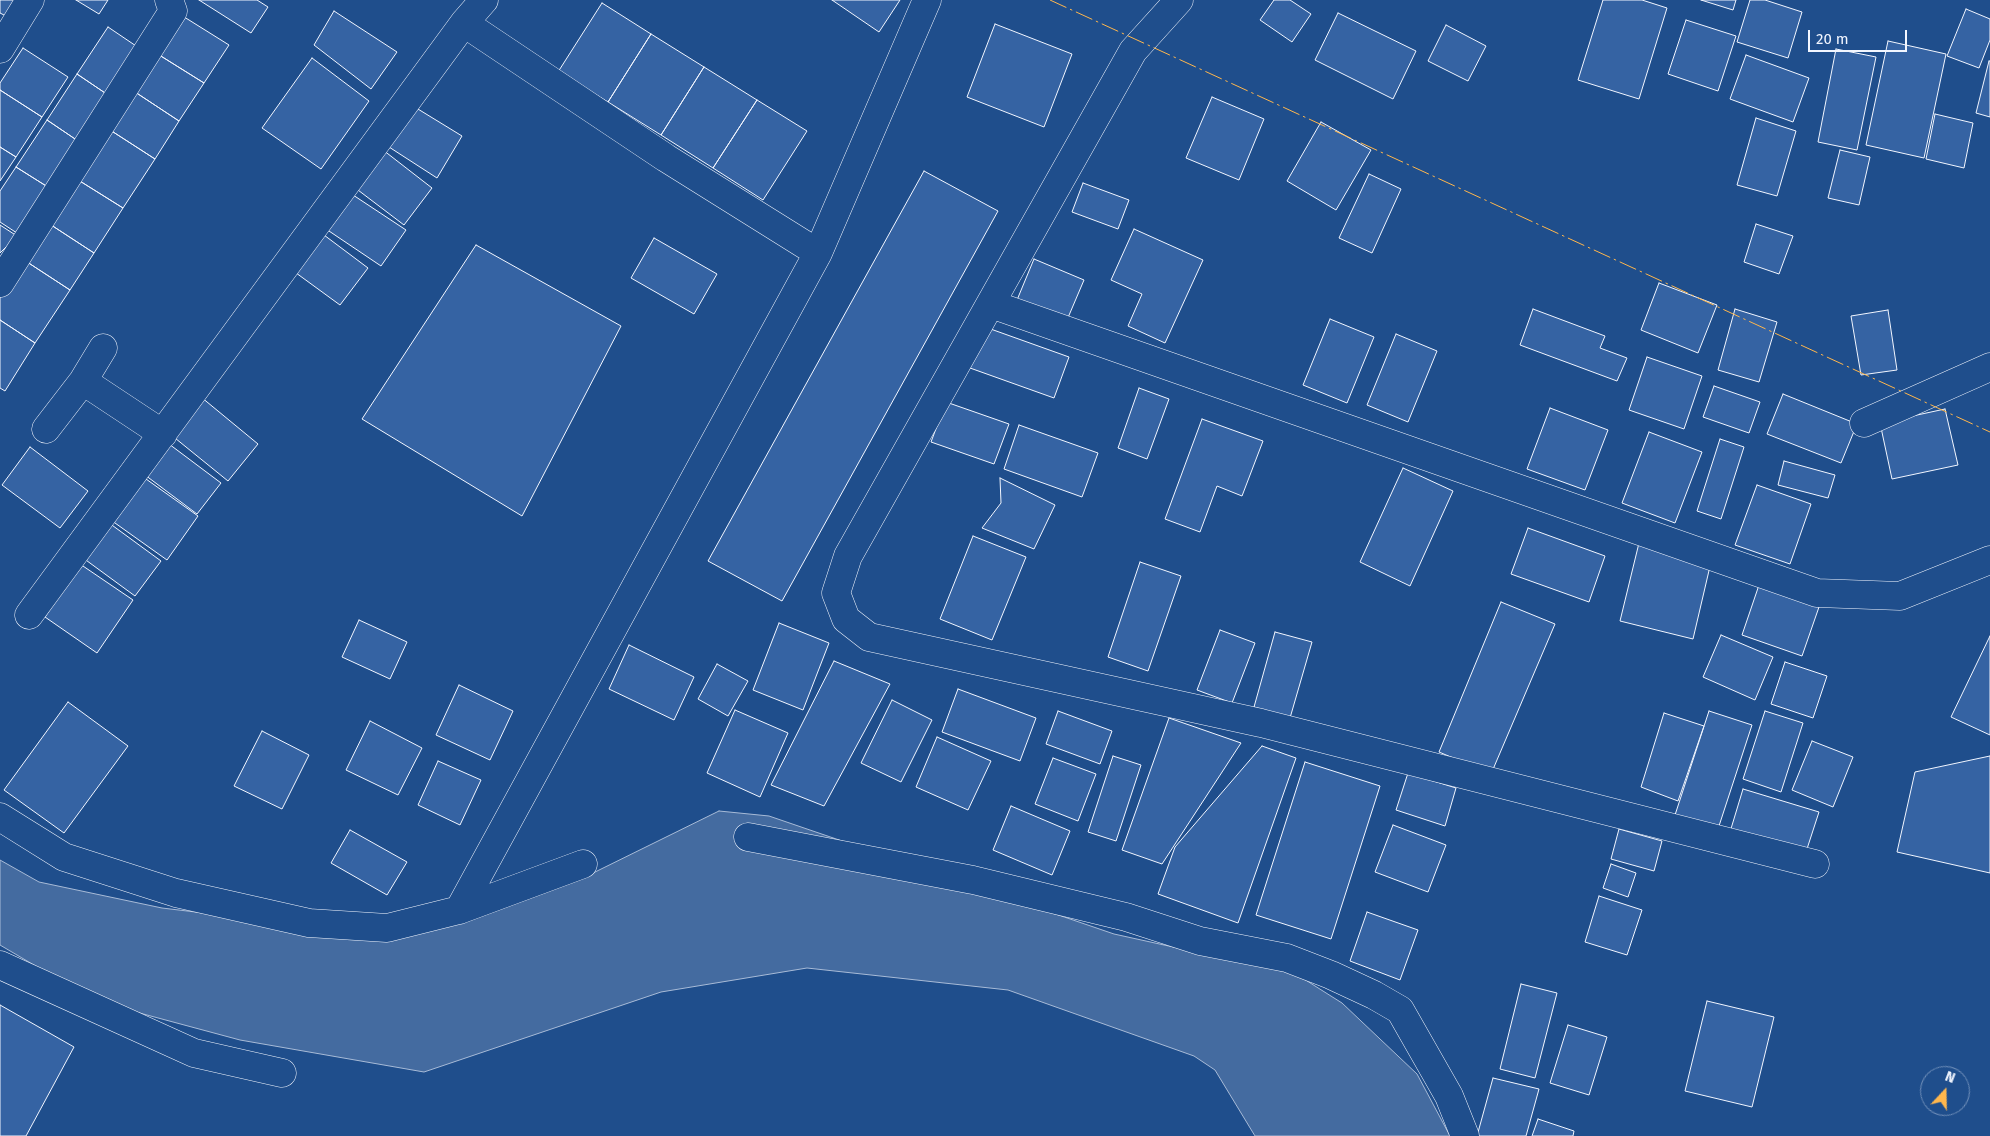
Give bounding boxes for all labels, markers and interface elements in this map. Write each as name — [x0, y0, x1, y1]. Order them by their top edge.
scale bar — [1810, 20, 1909, 52]
text: 20 m — [1816, 30, 1849, 48]
north arrow — [1920, 1066, 1970, 1116]
text: N — [1943, 1068, 1958, 1087]

